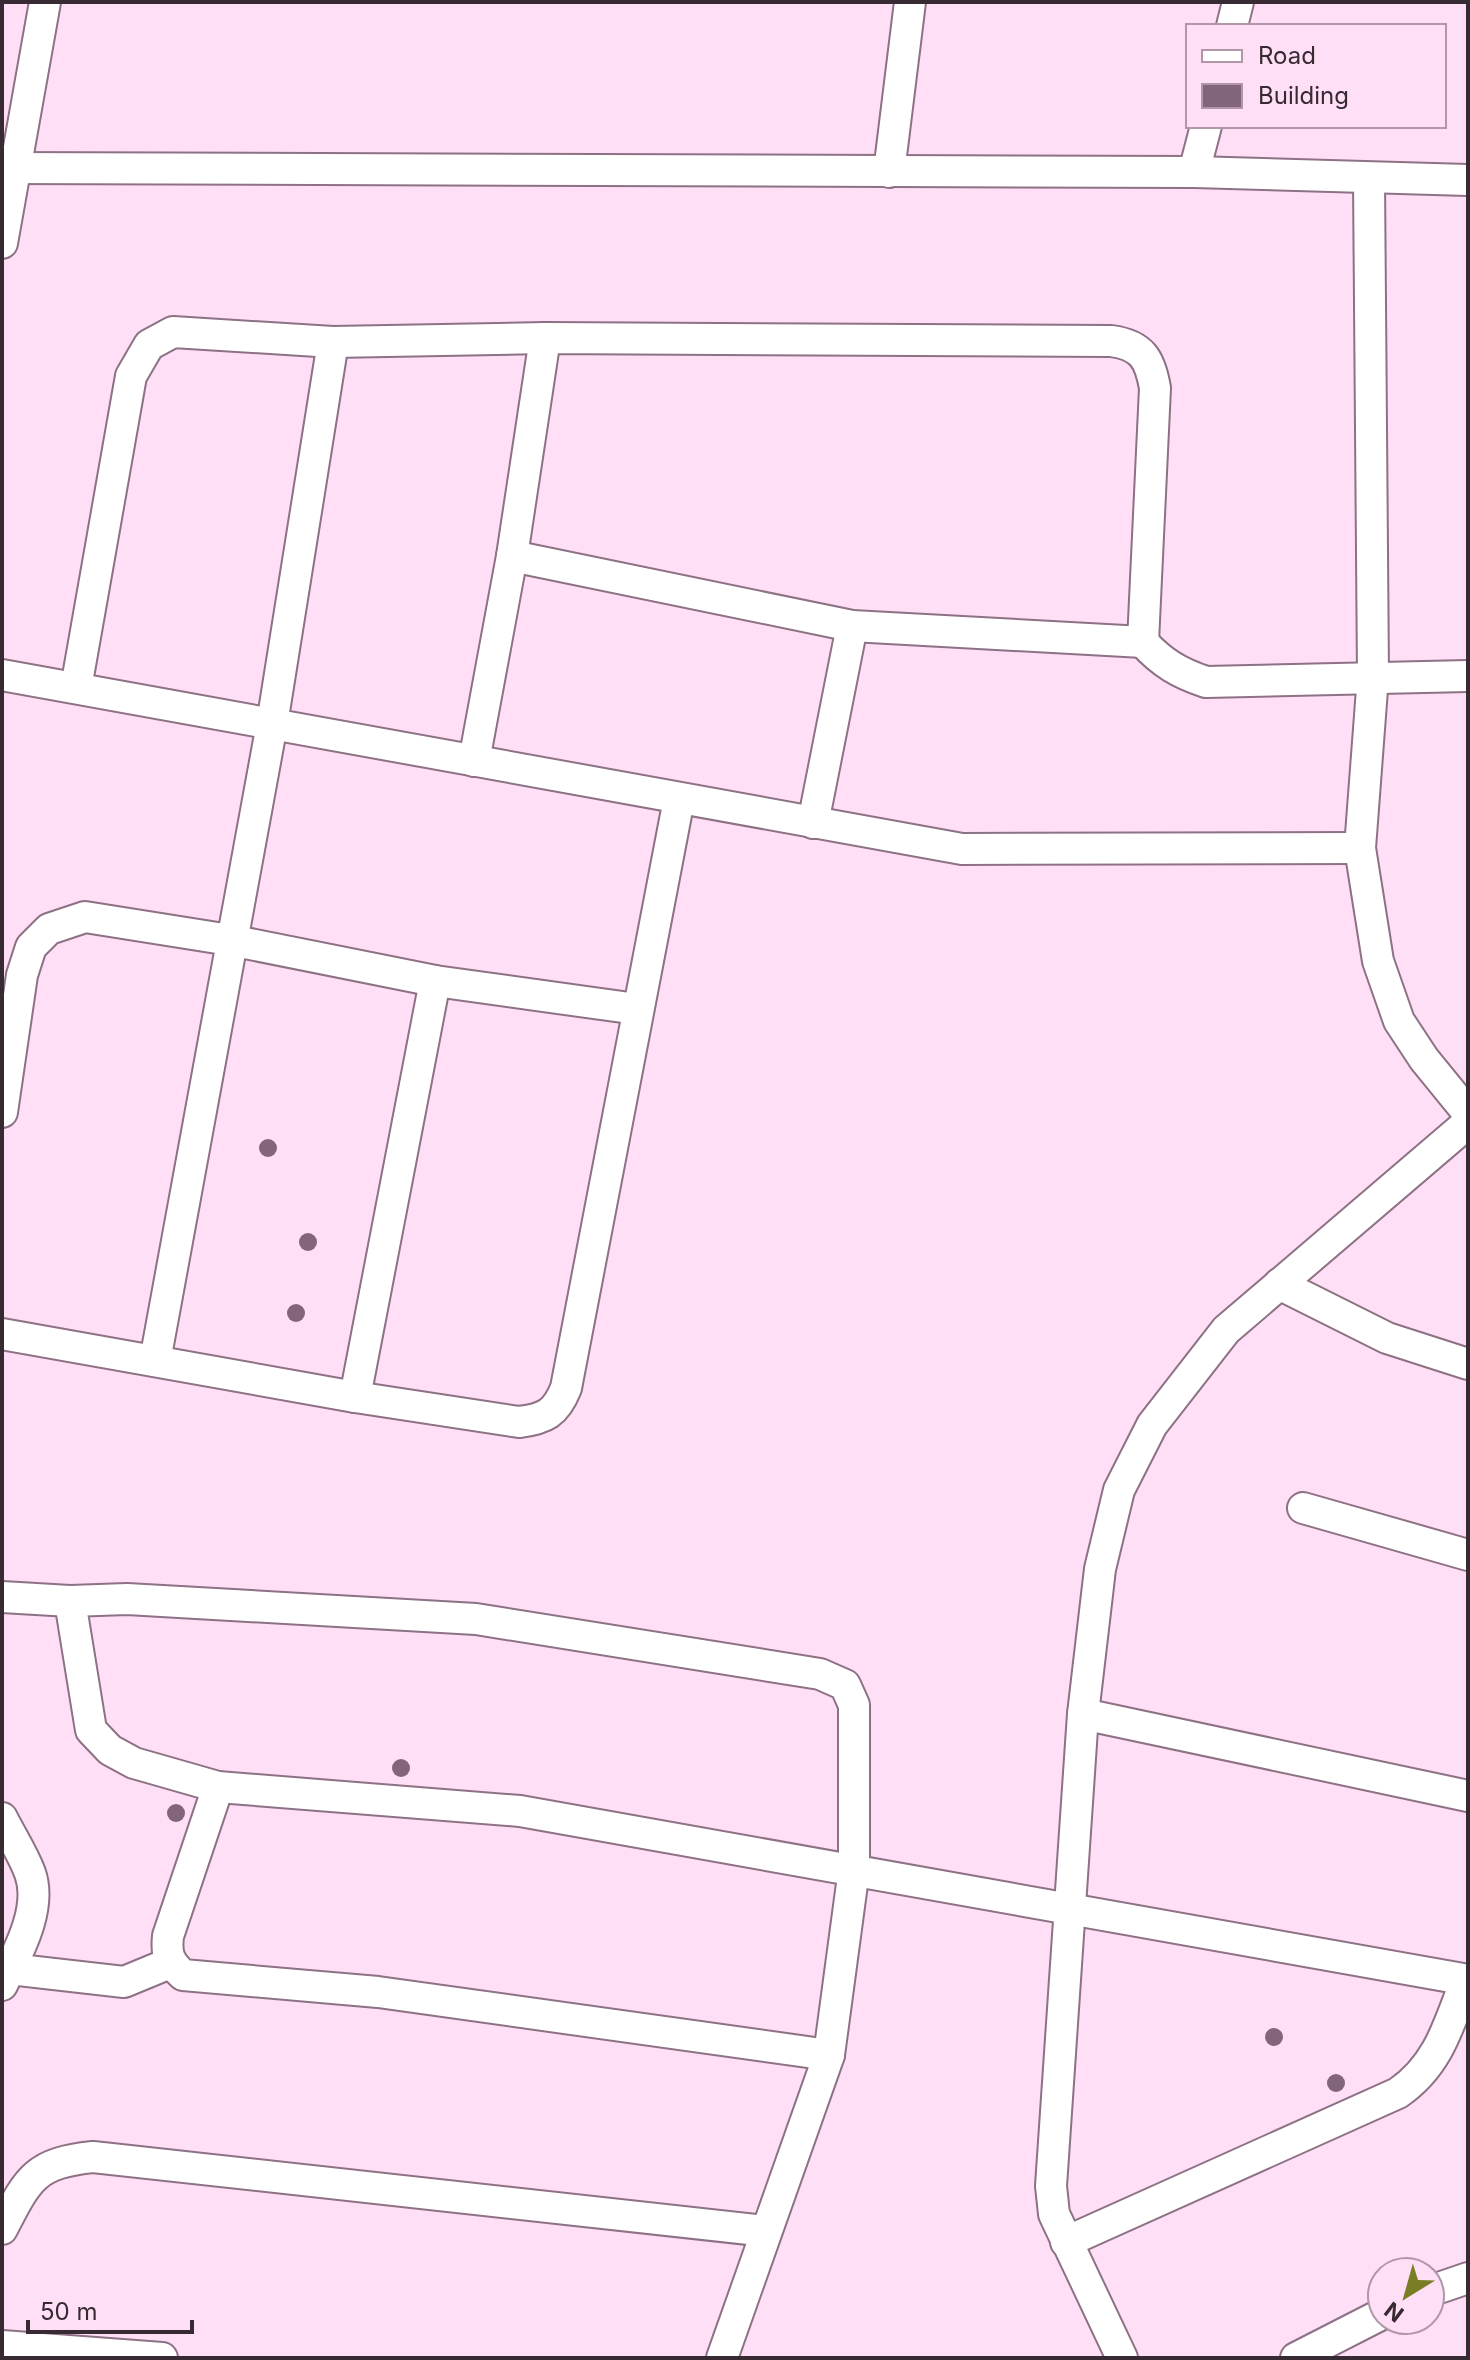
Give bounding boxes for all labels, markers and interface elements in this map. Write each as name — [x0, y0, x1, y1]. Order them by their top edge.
legend — [1186, 24, 1446, 128]
text: Road — [1258, 41, 1316, 70]
text: Building — [1258, 81, 1349, 110]
north arrow — [1366, 2256, 1446, 2336]
scale bar — [28, 2284, 192, 2334]
text: 50 m — [40, 2297, 98, 2326]
text: N — [1379, 2297, 1408, 2327]

